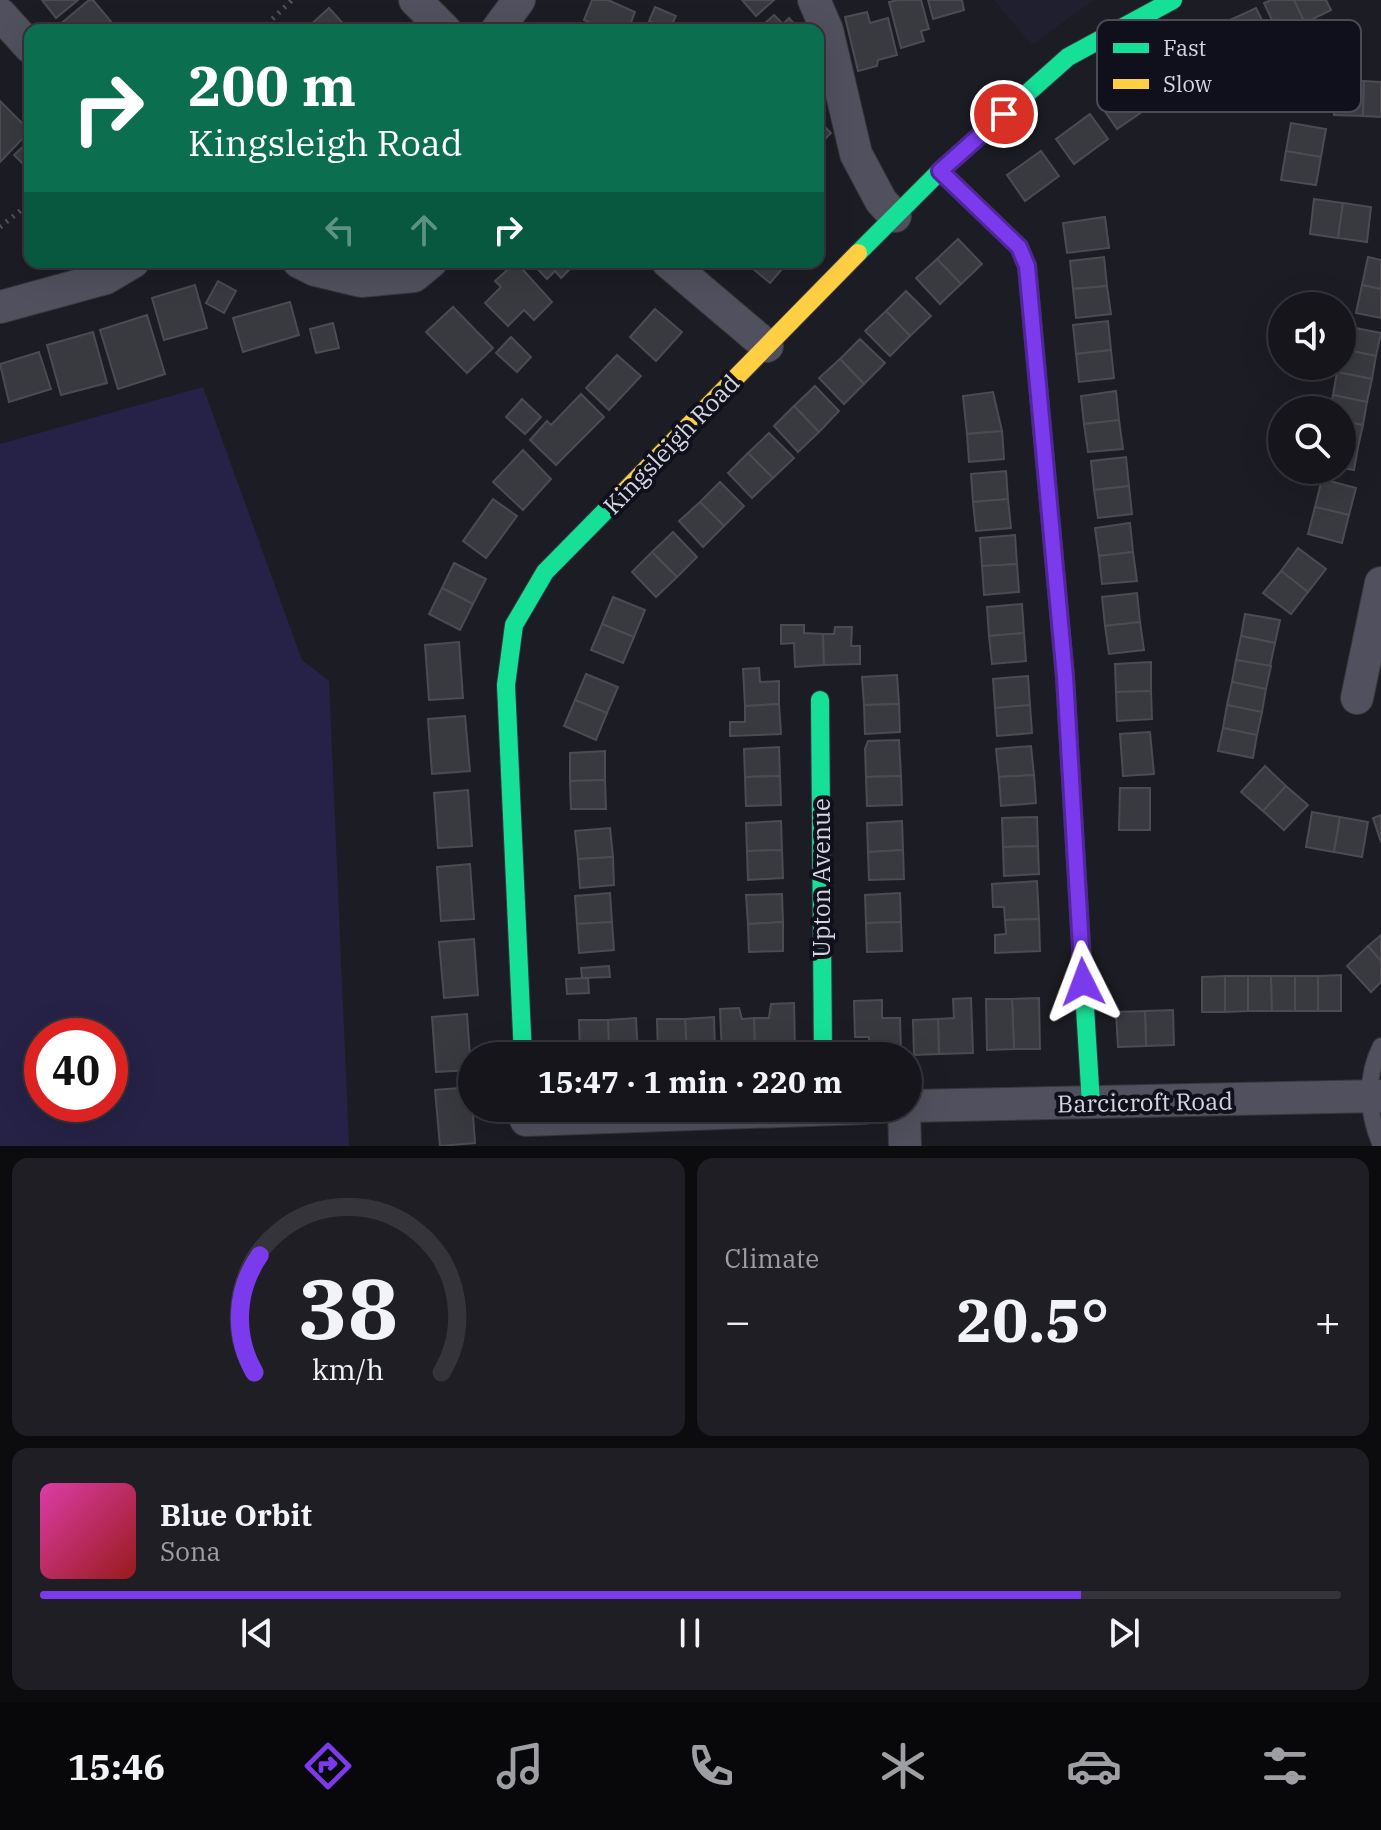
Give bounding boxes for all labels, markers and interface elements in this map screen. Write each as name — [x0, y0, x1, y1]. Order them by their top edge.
legend — [1097, 20, 1361, 112]
text: Fast — [1163, 33, 1206, 62]
text: 200 m — [188, 49, 356, 121]
icon: right — [56, 56, 160, 160]
text: Slow — [1163, 69, 1212, 98]
pin — [970, 80, 1038, 148]
icon: arrive — [982, 92, 1026, 136]
text: Kingsleigh Road — [188, 119, 463, 166]
icon: left — [318, 208, 362, 252]
icon: ahead — [402, 208, 446, 252]
icon: right — [486, 208, 530, 252]
map controls — [1268, 292, 1356, 484]
button: sound — [1268, 292, 1356, 380]
street label: Kingsleigh Road — [596, 367, 746, 521]
button: search — [1268, 396, 1356, 484]
street label: Upton Avenue — [805, 798, 837, 958]
position arrow — [1041, 940, 1125, 1024]
speed limit sign: 40 — [24, 1018, 128, 1122]
text: 15:47 · 1 min · 220 m — [538, 1062, 842, 1101]
street label: Barcicroft Road — [1057, 1084, 1233, 1120]
text: Climate — [725, 1241, 819, 1275]
text: 38 — [298, 1254, 398, 1362]
text: 20.5° — [956, 1280, 1109, 1359]
text: − — [725, 1292, 751, 1349]
text: + — [1315, 1292, 1341, 1349]
text: km/h — [312, 1351, 384, 1388]
text: Blue Orbit — [160, 1495, 312, 1534]
text: Sona — [160, 1534, 221, 1568]
icon: previous — [235, 1611, 279, 1655]
icon: pause — [668, 1611, 712, 1655]
icon: next — [1102, 1611, 1146, 1655]
icon: directions — [300, 1738, 356, 1794]
icon: music — [492, 1738, 548, 1794]
icon: phone — [683, 1738, 739, 1794]
icon: climate — [875, 1738, 931, 1794]
icon: car — [1066, 1738, 1122, 1794]
icon: filters — [1257, 1738, 1313, 1794]
text: 15:46 — [68, 1743, 165, 1790]

